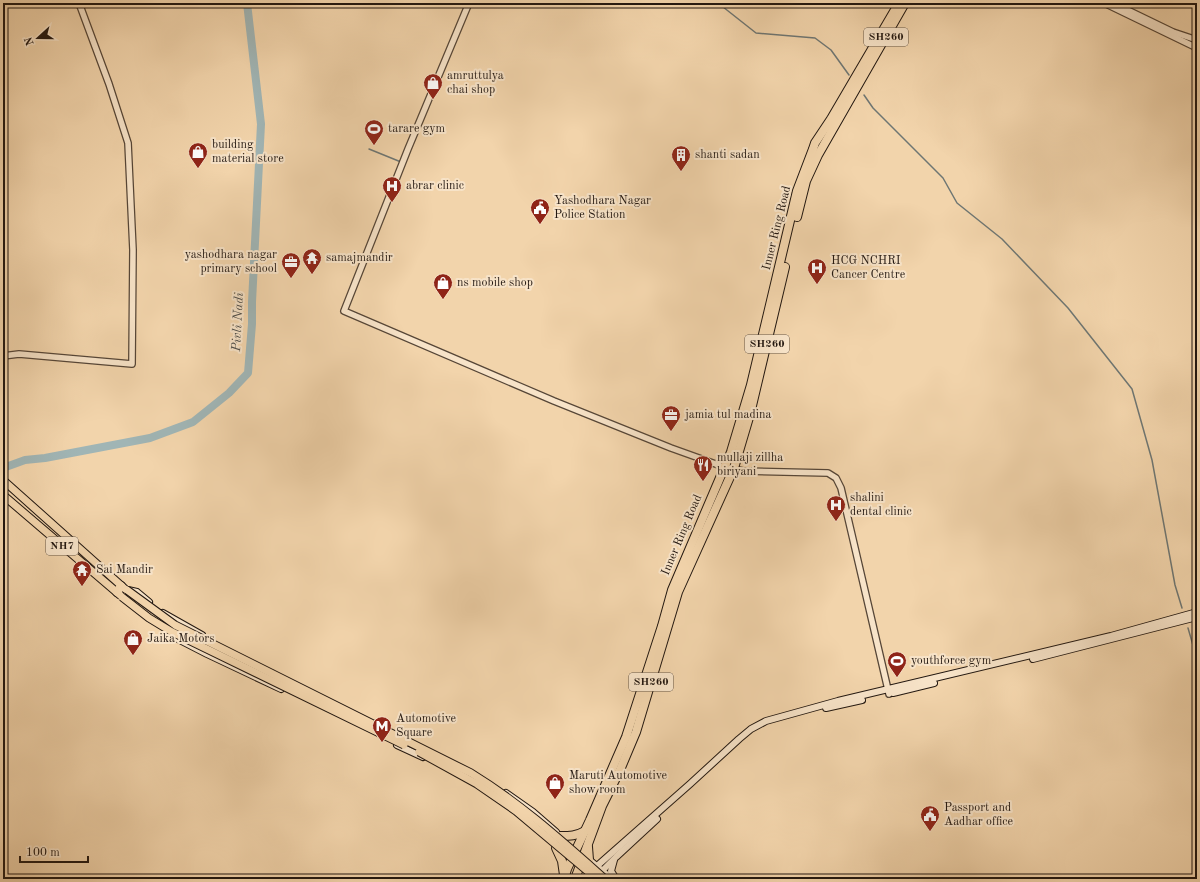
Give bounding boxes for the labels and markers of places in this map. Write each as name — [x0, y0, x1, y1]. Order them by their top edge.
place label: amruttulya chai shop — [447, 70, 504, 96]
shop icon: amruttulya chai shop — [422, 72, 444, 100]
sports icon: tarare gym — [363, 118, 385, 146]
place label: tarare gym — [388, 123, 446, 135]
place label: building material store — [212, 139, 284, 165]
shop icon: building material store — [187, 141, 209, 169]
building icon: shanti sadan — [670, 144, 692, 172]
place label: shanti sadan — [695, 149, 760, 161]
hospital icon: abrar clinic — [381, 175, 403, 203]
place label: abrar clinic — [406, 180, 464, 192]
place label: Yashodhara Nagar Police Station — [554, 195, 651, 221]
public building icon: Yashodhara Nagar Police Station — [529, 197, 551, 225]
temple icon: samajmandir — [301, 247, 323, 275]
place label: yashodhara nagar primary school — [185, 249, 277, 275]
office icon: yashodhara nagar primary school — [280, 251, 302, 279]
place label: samajmandir — [326, 252, 393, 264]
place label: HCG NCHRI Cancer Centre — [831, 255, 906, 281]
hospital icon: HCG NCHRI Cancer Centre — [806, 257, 828, 285]
shop icon: ns mobile shop — [432, 272, 454, 300]
place label: ns mobile shop — [457, 277, 533, 289]
office icon: jamia tul madina — [660, 404, 682, 432]
place label: jamia tul madina — [684, 409, 771, 421]
place label: mullaji zillha biriyani — [717, 452, 783, 478]
restaurant icon: mullaji zillha biriyani — [692, 454, 714, 482]
place label: shalini dental clinic — [850, 492, 912, 518]
hospital icon: shalini dental clinic — [825, 494, 847, 522]
temple icon: Sai Mandir — [71, 559, 93, 587]
place label: Sai Mandir — [96, 564, 153, 576]
shop icon: Jaika Motors — [122, 628, 144, 656]
place label: Jaika Motors — [147, 633, 214, 645]
sports icon: youthforce gym — [886, 650, 908, 678]
place label: youthforce gym — [911, 655, 992, 667]
place label: Automotive Square — [396, 713, 456, 739]
metro station icon: Automotive Square — [371, 715, 393, 743]
place label: Maruti Automotive show room — [569, 770, 668, 796]
shop icon: Maruti Automotive show room — [544, 772, 566, 800]
place label: Passport and Aadhar office — [944, 802, 1014, 828]
public building icon: Passport and Aadhar office — [919, 804, 941, 832]

